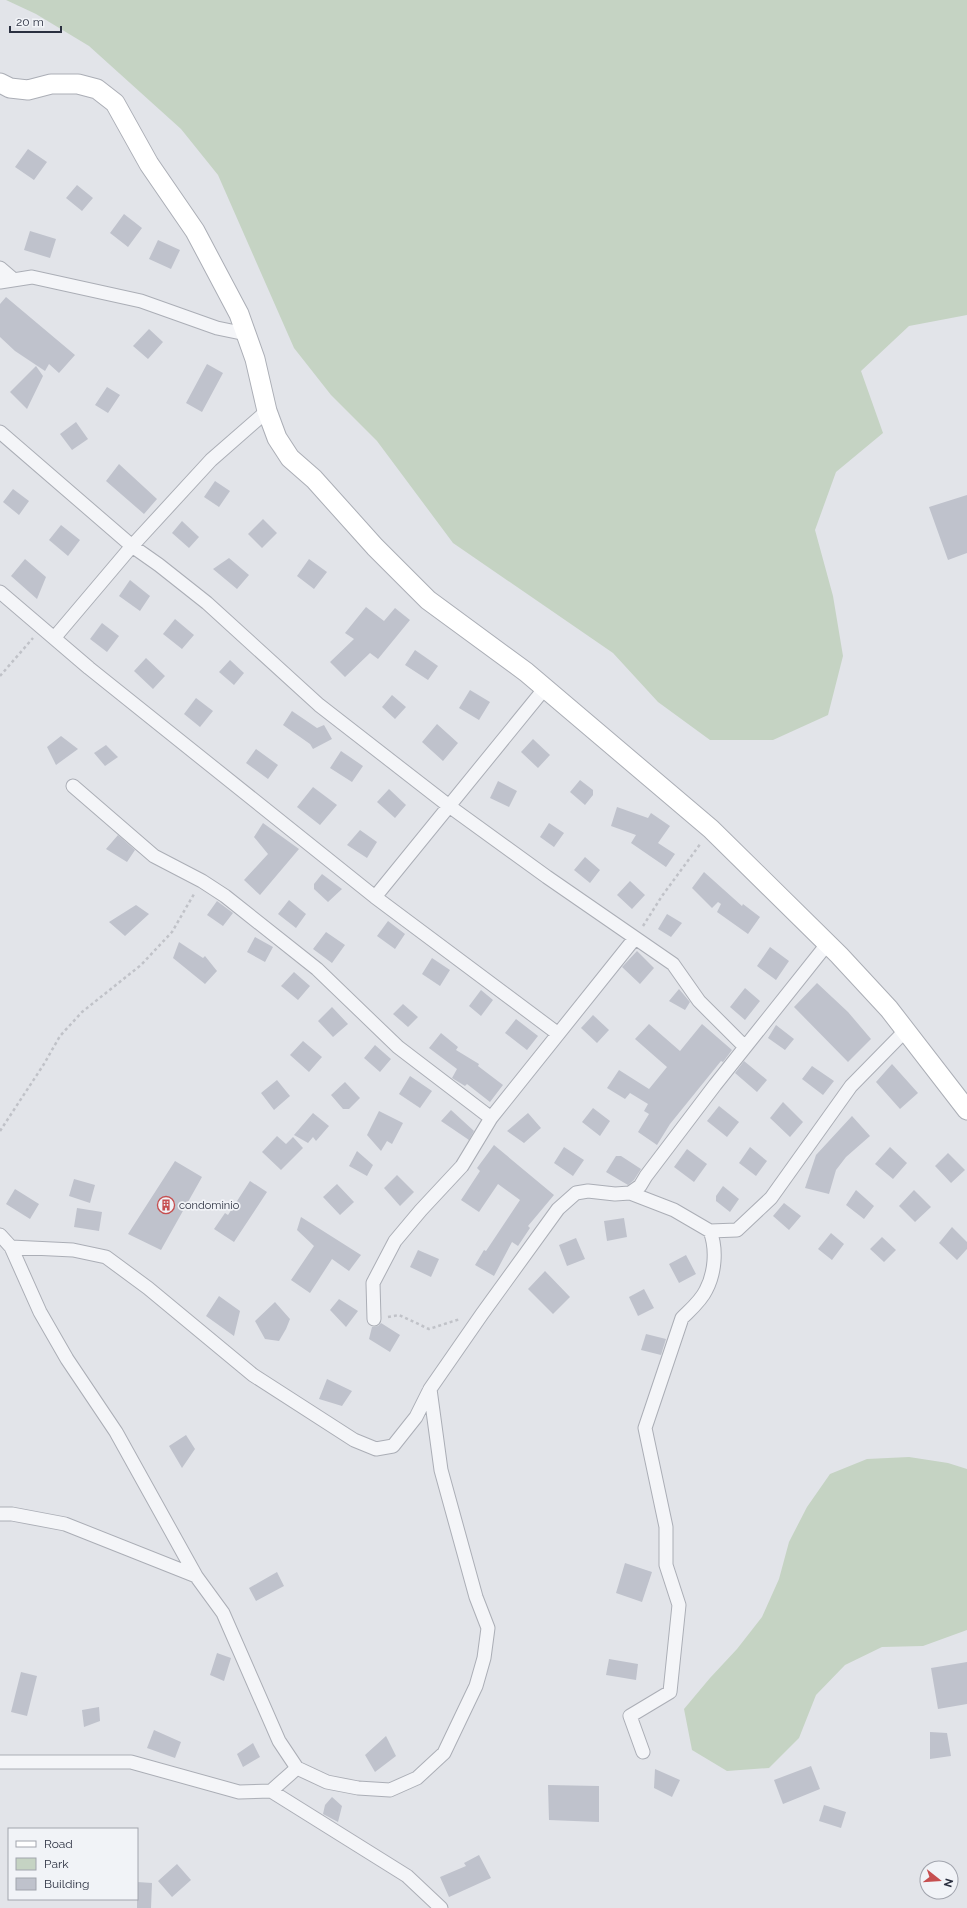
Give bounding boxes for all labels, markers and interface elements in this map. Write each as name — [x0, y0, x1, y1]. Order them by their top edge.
scale bar — [10, 8, 61, 34]
text: 20 m — [16, 15, 44, 29]
building icon: condominio — [156, 1195, 176, 1215]
place label: condominio — [179, 1199, 240, 1212]
legend — [8, 1828, 138, 1900]
text: Road — [44, 1837, 73, 1851]
text: Park — [44, 1857, 69, 1871]
north arrow — [919, 1860, 959, 1900]
text: Building — [44, 1877, 90, 1891]
text: N — [941, 1877, 956, 1889]

